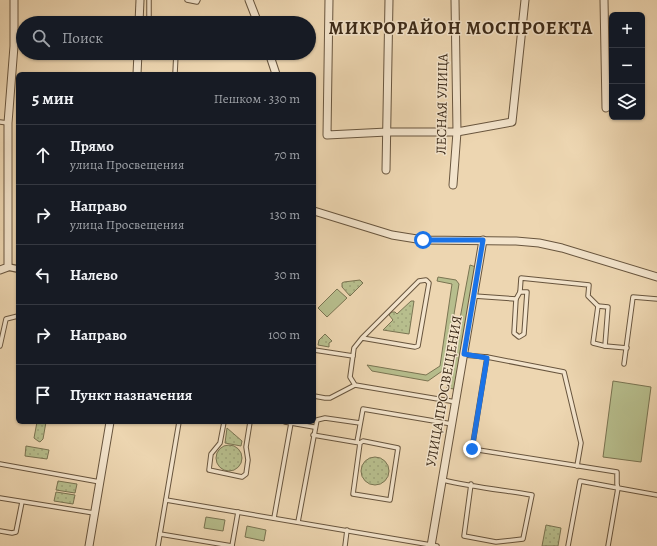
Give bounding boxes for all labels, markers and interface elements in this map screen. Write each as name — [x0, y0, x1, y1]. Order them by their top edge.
map controls — [609, 12, 645, 120]
button: + — [609, 12, 645, 48]
search box — [16, 16, 316, 60]
district label: МИКРОРАЙОН МОСПРОЕКТА — [329, 16, 593, 40]
icon: search — [30, 27, 52, 49]
text: Поиск — [62, 28, 103, 48]
button: − — [609, 48, 645, 84]
street label: ЛЕСНАЯ УЛИЦА — [432, 52, 452, 155]
button: layers — [609, 84, 645, 120]
text: 5 мин — [32, 87, 74, 110]
text: Пешком · 330 m — [214, 90, 300, 107]
text: Прямо — [70, 136, 114, 156]
icon: ahead — [32, 144, 54, 166]
text: 70 m — [274, 146, 300, 163]
text: улица Просвещения — [70, 156, 184, 173]
text: Направо — [70, 196, 127, 216]
icon: right — [32, 204, 54, 226]
text: 130 m — [270, 206, 300, 223]
text: улица Просвещения — [70, 216, 184, 233]
route start — [414, 231, 432, 249]
icon: left — [32, 264, 54, 286]
text: Налево — [70, 265, 118, 285]
text: 30 m — [274, 266, 300, 283]
street label: УЛИЦА ПРОСВЕЩЕНИЯ — [421, 314, 467, 468]
icon: right — [32, 324, 54, 346]
text: Направо — [70, 325, 127, 345]
text: 100 m — [268, 326, 300, 343]
icon: arrive — [32, 384, 54, 406]
text: Пункт назначения — [70, 385, 192, 405]
route end — [463, 440, 481, 458]

